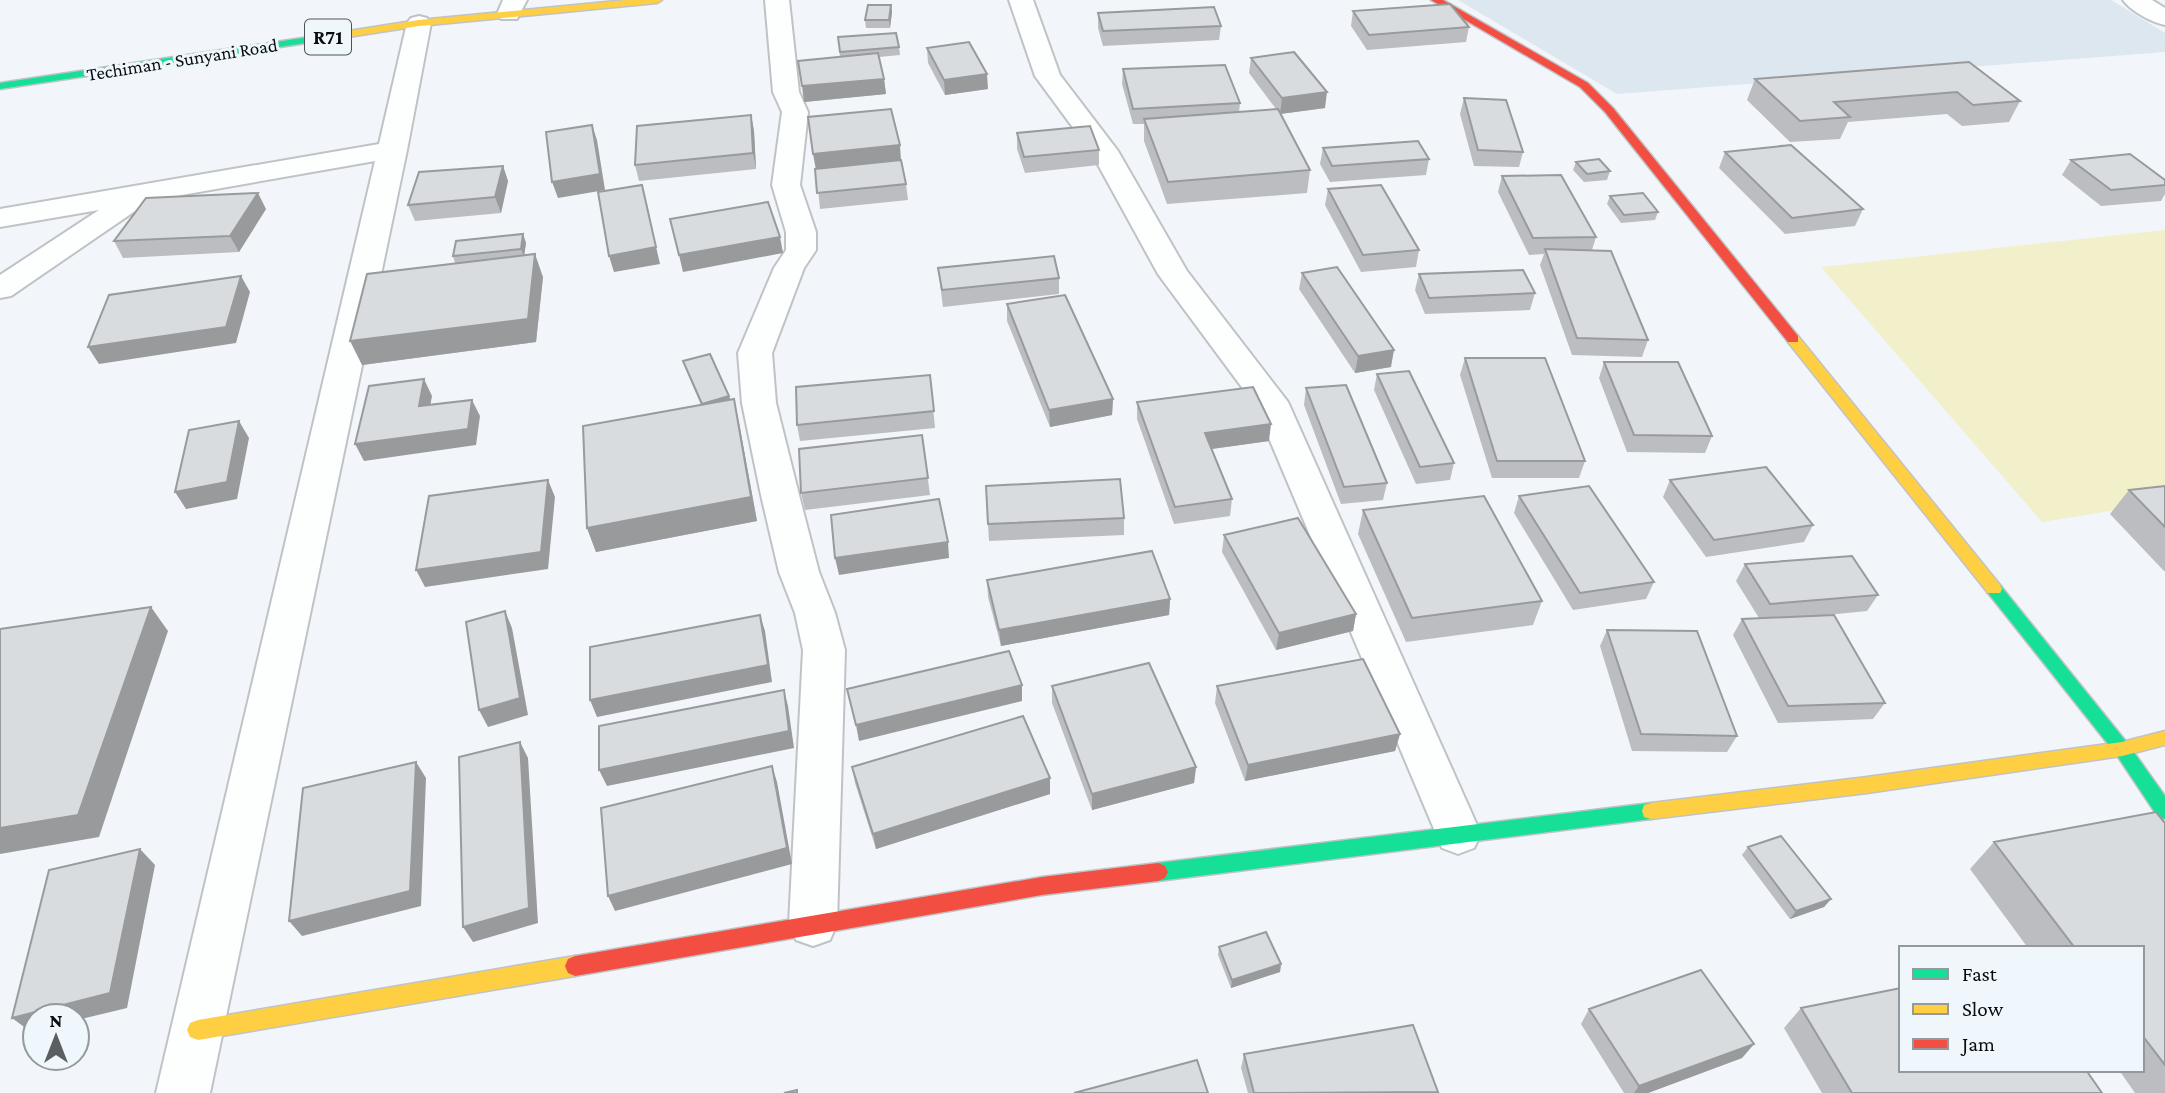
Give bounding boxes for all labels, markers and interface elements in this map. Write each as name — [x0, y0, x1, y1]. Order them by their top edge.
road number: R71 — [305, 20, 351, 54]
street label: Techiman - Sunyani Road — [85, 34, 279, 85]
legend — [1899, 946, 2144, 1072]
text: Fast — [1962, 962, 1998, 986]
text: Slow — [1962, 997, 2004, 1021]
north arrow — [21, 1002, 91, 1072]
text: N — [50, 1010, 63, 1031]
text: Jam — [1960, 1032, 1995, 1056]

